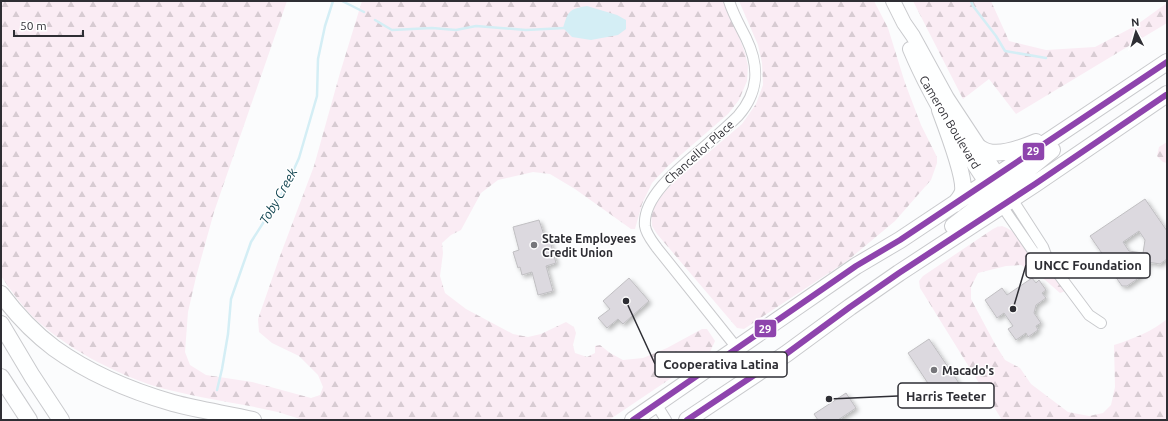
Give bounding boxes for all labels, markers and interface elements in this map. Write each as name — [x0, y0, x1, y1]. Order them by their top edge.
scale bar — [14, 12, 83, 38]
north arrow — [1116, 12, 1156, 52]
text: N — [1131, 16, 1140, 28]
text: 50 m — [20, 19, 47, 32]
street label: Cameron Boulevard — [917, 73, 983, 171]
street label: Chancellor Place — [662, 117, 736, 187]
line badge: 29 — [1022, 142, 1045, 161]
text: 29 — [1027, 145, 1039, 157]
water label: Toby Creek — [256, 165, 300, 226]
place label: State Employees Credit Union — [542, 232, 637, 259]
marker: State Employees Credit Union — [529, 240, 539, 250]
callout: UNCC Foundation — [1026, 253, 1150, 278]
text: UNCC Foundation — [1034, 258, 1142, 272]
line badge: 29 — [754, 319, 777, 338]
text: 29 — [759, 323, 771, 335]
callout: Cooperativa Latina — [655, 352, 787, 377]
text: Cooperativa Latina — [663, 357, 779, 371]
place label: Macado's — [942, 364, 995, 377]
marker: Macado's — [929, 365, 939, 375]
callout: Harris Teeter — [898, 383, 994, 408]
text: Harris Teeter — [906, 389, 987, 403]

